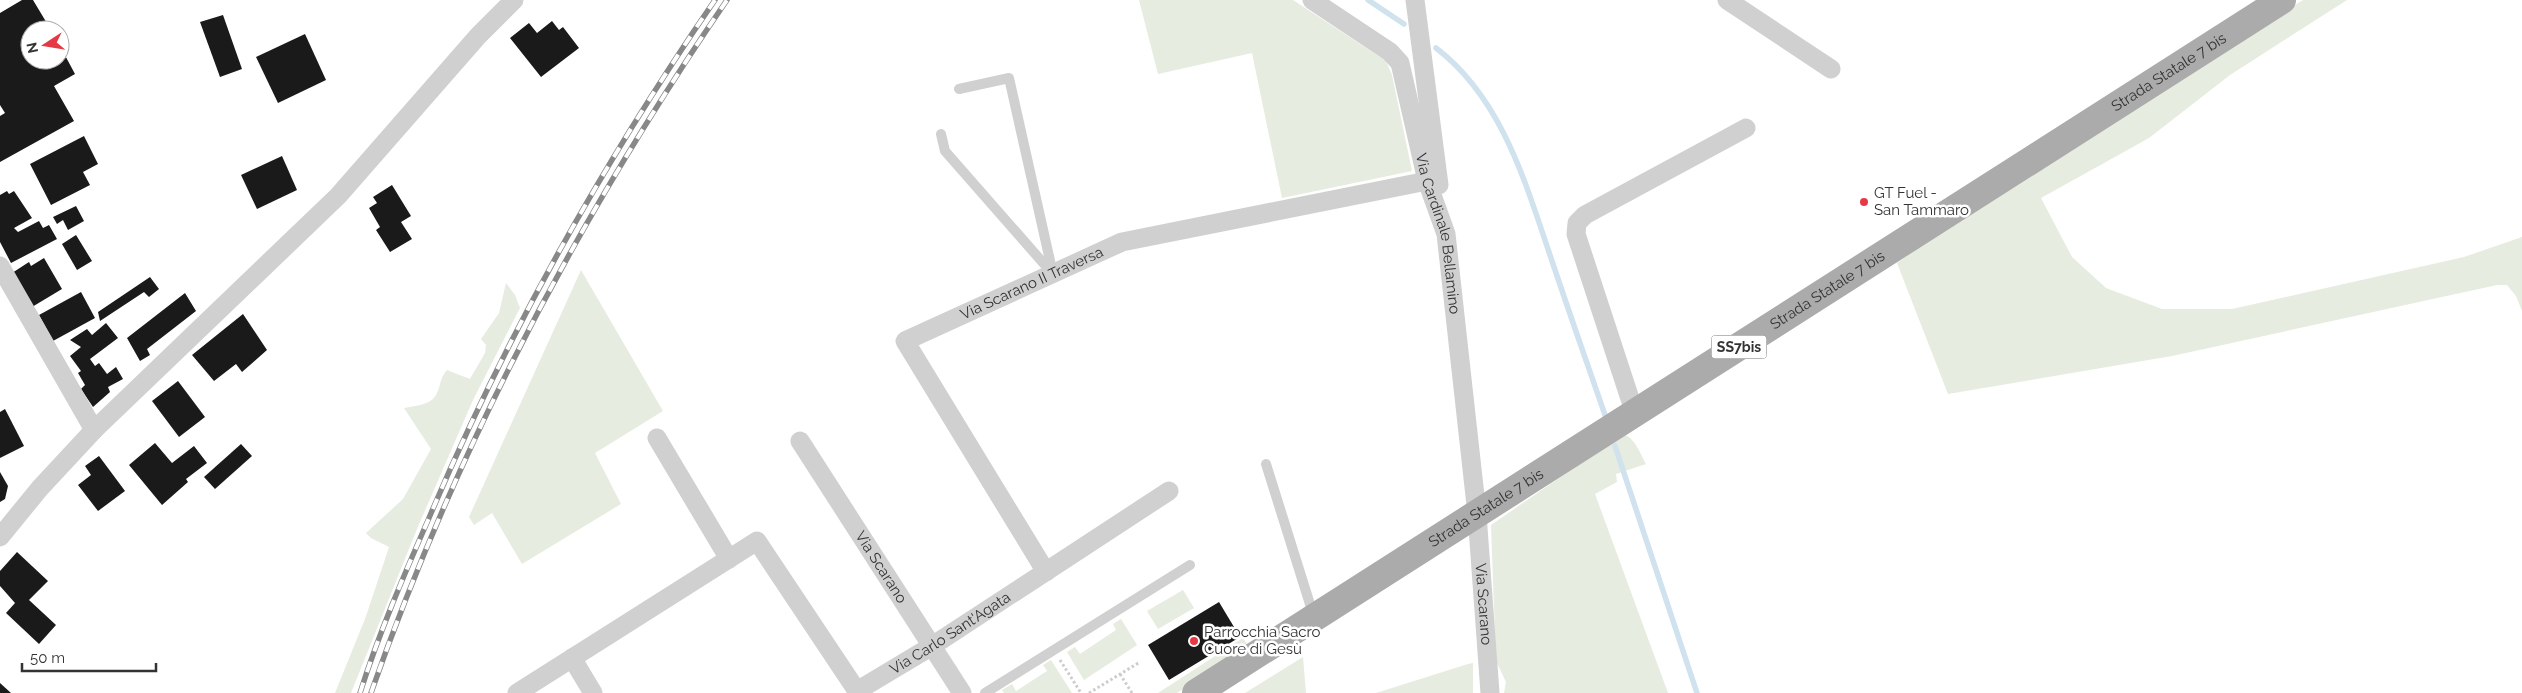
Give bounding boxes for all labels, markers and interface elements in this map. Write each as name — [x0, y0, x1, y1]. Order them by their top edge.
north arrow — [20, 20, 70, 70]
street label: Strada Statale 7 bis — [2108, 29, 2230, 115]
text: N — [23, 41, 41, 55]
street label: Via Cardinale Bellamino — [1412, 151, 1464, 315]
place label: GT Fuel - San Tammaro — [1874, 184, 1969, 219]
marker: GT Fuel - San Tammaro — [1858, 196, 1870, 208]
street label: Via Scarano II Traversa — [958, 243, 1106, 324]
street label: Strada Statale 7 bis — [1767, 247, 1888, 333]
road number: SS7bis — [1712, 336, 1766, 358]
street label: Strada Statale 7 bis — [1425, 465, 1547, 551]
street label: Via Scarano — [851, 528, 911, 607]
street label: Via Scarano — [1472, 562, 1495, 646]
street label: Via Carlo Sant'Agata — [887, 588, 1014, 678]
place label: Parrocchia Sacro Cuore di Gesù — [1204, 623, 1321, 658]
marker: Parrocchia Sacro Cuore di Gesù — [1188, 635, 1200, 647]
scale bar — [22, 640, 156, 672]
text: 50 m — [30, 649, 65, 667]

